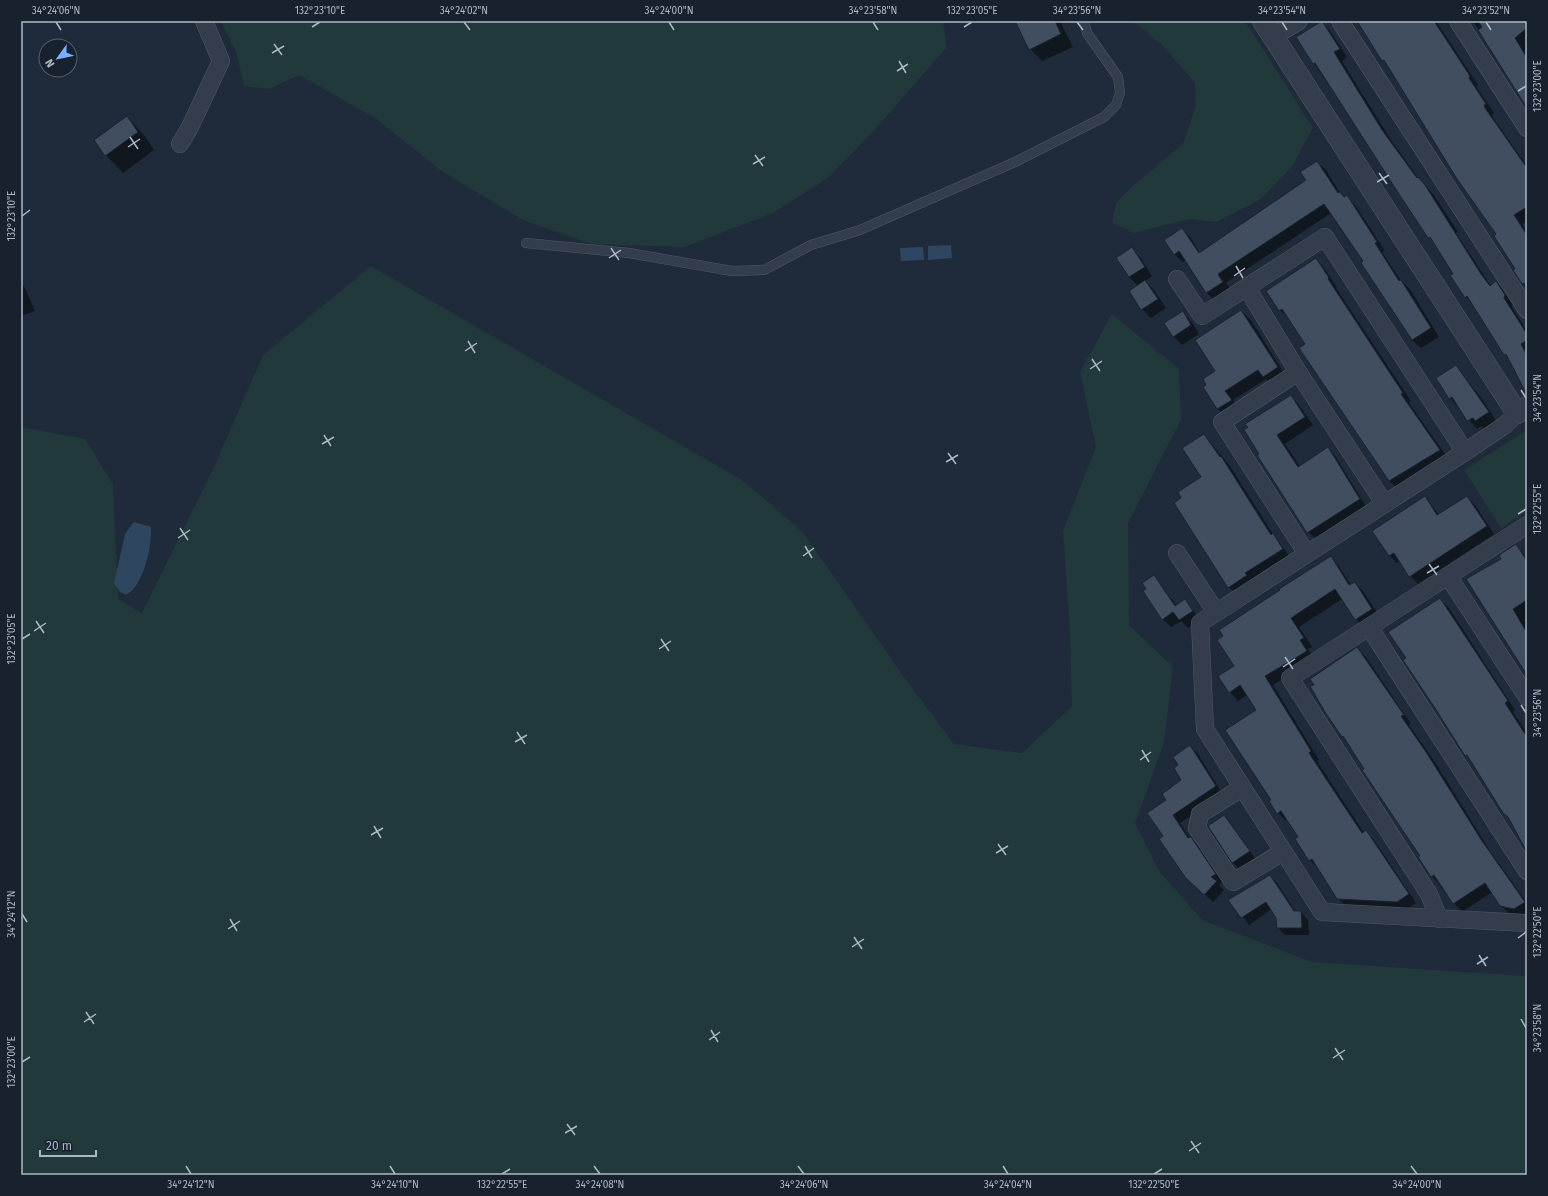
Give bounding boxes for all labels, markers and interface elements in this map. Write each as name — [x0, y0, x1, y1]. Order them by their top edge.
text: 34°24'06"N — [32, 5, 80, 17]
text: 132°23'10"E — [295, 5, 345, 17]
text: 34°24'02"N — [440, 5, 488, 17]
text: 34°24'00"N — [645, 5, 693, 17]
text: 34°23'58"N — [849, 5, 897, 17]
text: 132°23'05"E — [946, 5, 998, 17]
text: 34°23'56"N — [1053, 5, 1101, 17]
text: 34°23'54"N — [1258, 5, 1306, 17]
text: 34°23'52"N — [1462, 5, 1510, 17]
north arrow — [38, 38, 78, 78]
text: N — [43, 57, 57, 70]
text: 132°23'00"E — [1532, 60, 1544, 112]
text: 132°23'10"E — [6, 191, 18, 241]
text: 34°23'54"N — [1532, 374, 1544, 422]
text: 132°22'55"E — [1532, 484, 1544, 534]
text: 132°23'05"E — [6, 613, 18, 665]
text: 34°23'56"N — [1532, 689, 1544, 737]
text: 34°24'12"N — [6, 890, 18, 938]
text: 132°22'50"E — [1532, 906, 1544, 958]
text: 34°23'58"N — [1532, 1004, 1544, 1052]
text: 132°23'00"E — [6, 1036, 18, 1088]
scale bar — [40, 1132, 96, 1158]
text: 20 m — [46, 1139, 72, 1153]
text: 34°24'12"N — [167, 1179, 215, 1191]
text: 34°24'10"N — [371, 1179, 419, 1191]
text: 132°22'55"E — [477, 1179, 527, 1191]
text: 34°24'08"N — [576, 1179, 624, 1191]
text: 34°24'06"N — [780, 1179, 828, 1191]
text: 34°24'04"N — [984, 1179, 1032, 1191]
text: 132°22'50"E — [1128, 1179, 1180, 1191]
text: 34°24'00"N — [1393, 1179, 1441, 1191]

